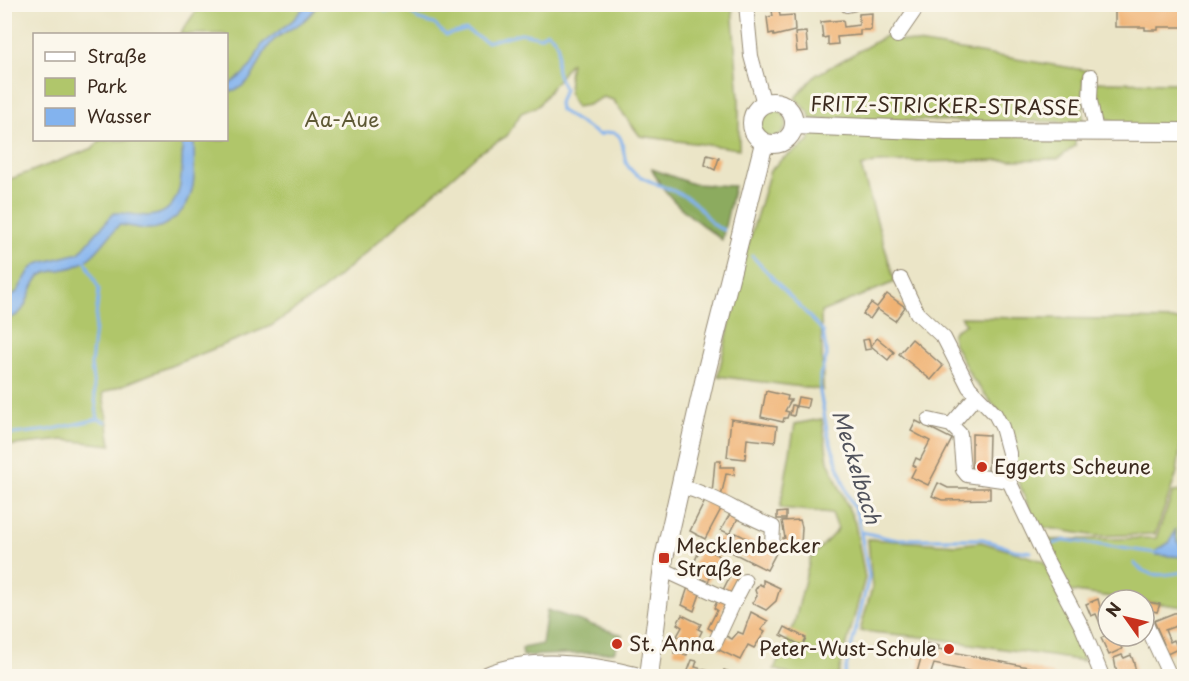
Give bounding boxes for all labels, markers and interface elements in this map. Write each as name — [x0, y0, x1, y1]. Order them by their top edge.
legend — [33, 33, 228, 141]
text: Straße — [87, 42, 147, 69]
text: Park — [87, 72, 127, 99]
street label: FRITZ-STRICKER-STRASSE — [810, 88, 1080, 122]
text: Wasser — [87, 102, 152, 129]
park label: Aa-Aue — [305, 104, 379, 134]
water label: Meckelbach — [825, 405, 891, 528]
place label: Eggerts Scheune — [994, 451, 1151, 481]
marker: Eggerts Scheune — [975, 460, 989, 474]
place label: Mecklenbecker Straße — [676, 530, 821, 583]
marker: Mecklenbecker Straße — [657, 551, 671, 565]
north arrow — [1096, 588, 1156, 648]
text: N — [1099, 597, 1126, 621]
place label: St. Anna — [629, 628, 715, 658]
place label: Peter-Wust-Schule — [759, 633, 937, 663]
marker: St. Anna — [610, 637, 624, 651]
marker: Peter-Wust-Schule — [942, 642, 956, 656]

